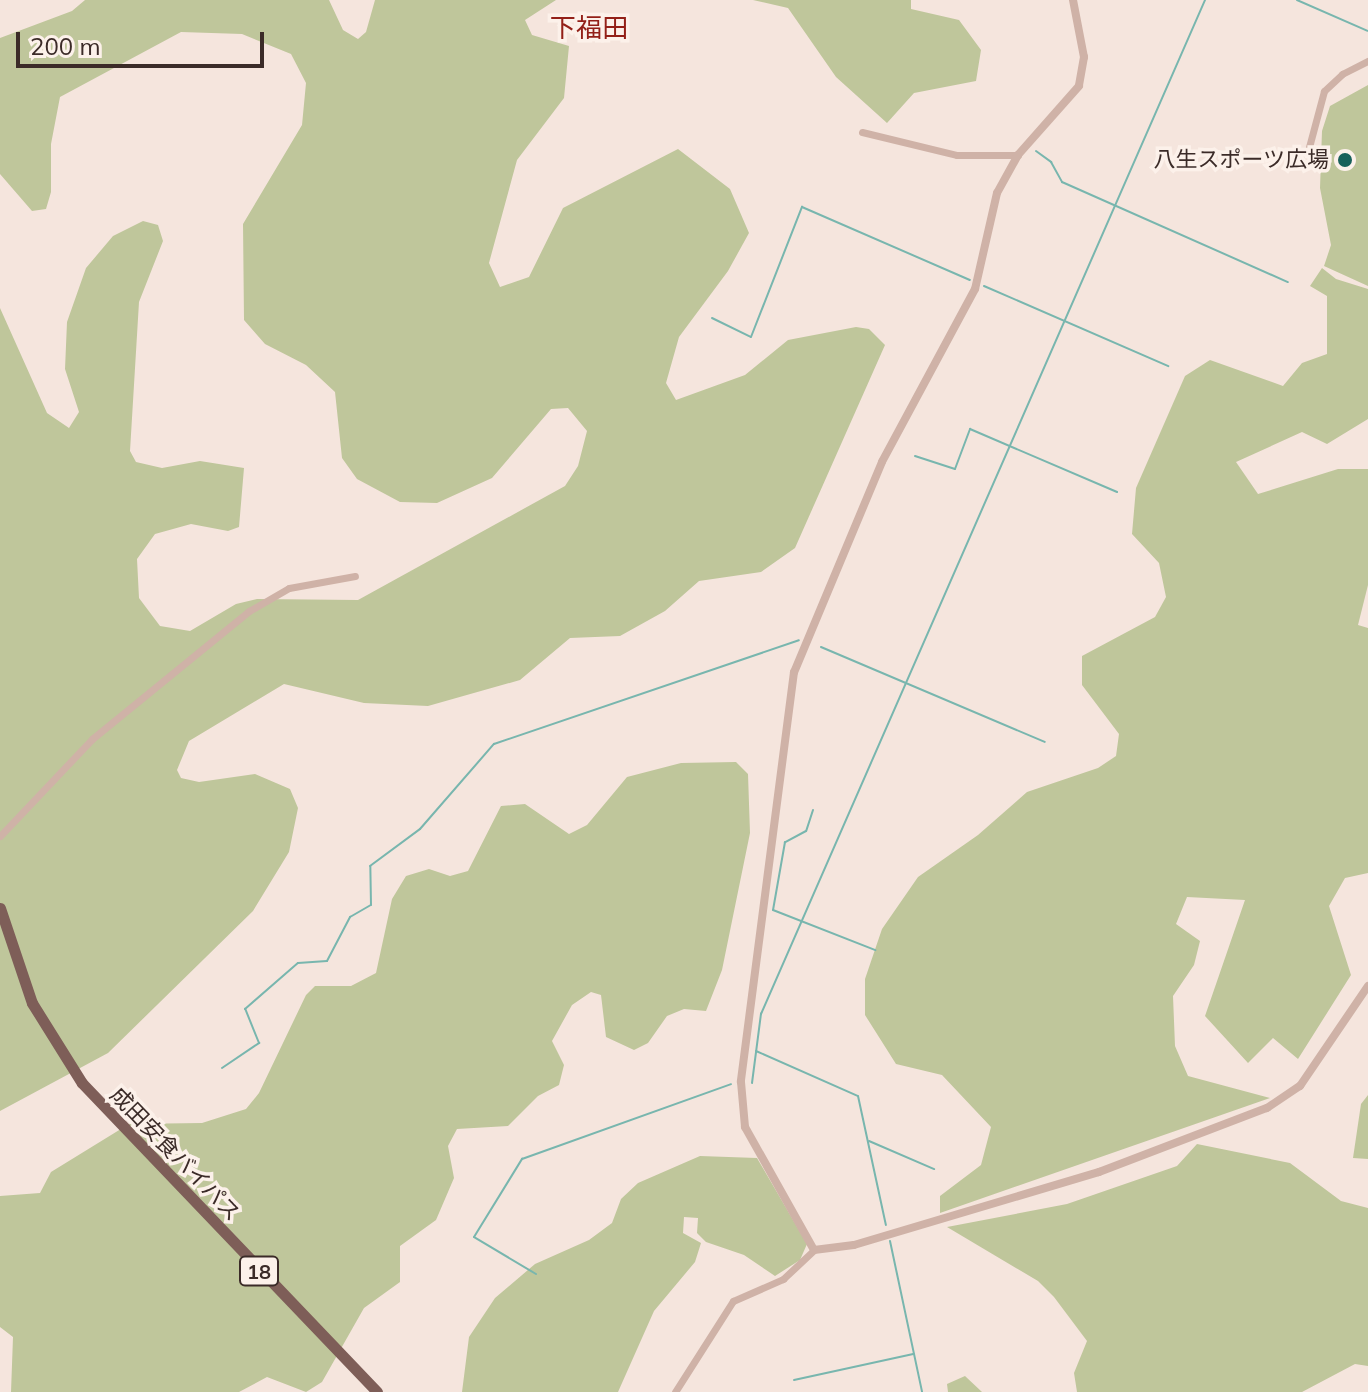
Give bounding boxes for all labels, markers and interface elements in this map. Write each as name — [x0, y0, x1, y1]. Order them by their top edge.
district label: 下福田 — [550, 12, 628, 44]
scale bar — [20, 16, 268, 66]
text: 200 m — [30, 31, 101, 61]
place label: 八生スポーツ広場 — [1153, 147, 1329, 173]
marker: 八生スポーツ広場 — [1336, 151, 1354, 169]
street label: 成田安食バイパス — [104, 1082, 246, 1226]
road number: 18 — [239, 1255, 279, 1287]

